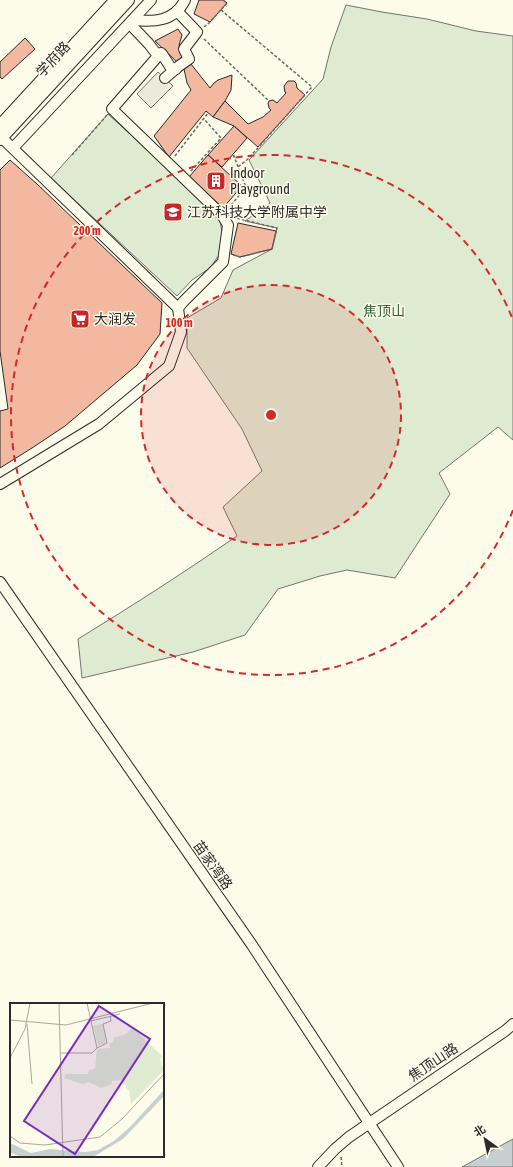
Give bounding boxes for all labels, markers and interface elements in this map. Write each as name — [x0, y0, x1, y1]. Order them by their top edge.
street label: 学府路 — [33, 38, 73, 80]
place label: Indoor Playground — [230, 165, 290, 197]
building icon: Indoor Playground — [205, 170, 227, 192]
school or university icon: 江苏科技大学附属中学 — [162, 201, 184, 223]
place label: 江苏科技大学附属中学 — [187, 204, 327, 220]
text: 200 m — [73, 224, 101, 238]
park label: 焦顶山 — [363, 303, 405, 319]
supermarket icon: 大润发 — [69, 308, 91, 330]
place label: 大润发 — [94, 311, 136, 327]
text: 100 m — [165, 316, 193, 330]
centre of rings — [264, 408, 278, 422]
street label: 苗家湾路 — [190, 837, 236, 893]
inset map — [10, 1003, 164, 1157]
street label: 焦顶山路 — [405, 1040, 461, 1084]
north arrow — [465, 1119, 505, 1159]
text: 北 — [472, 1123, 487, 1139]

